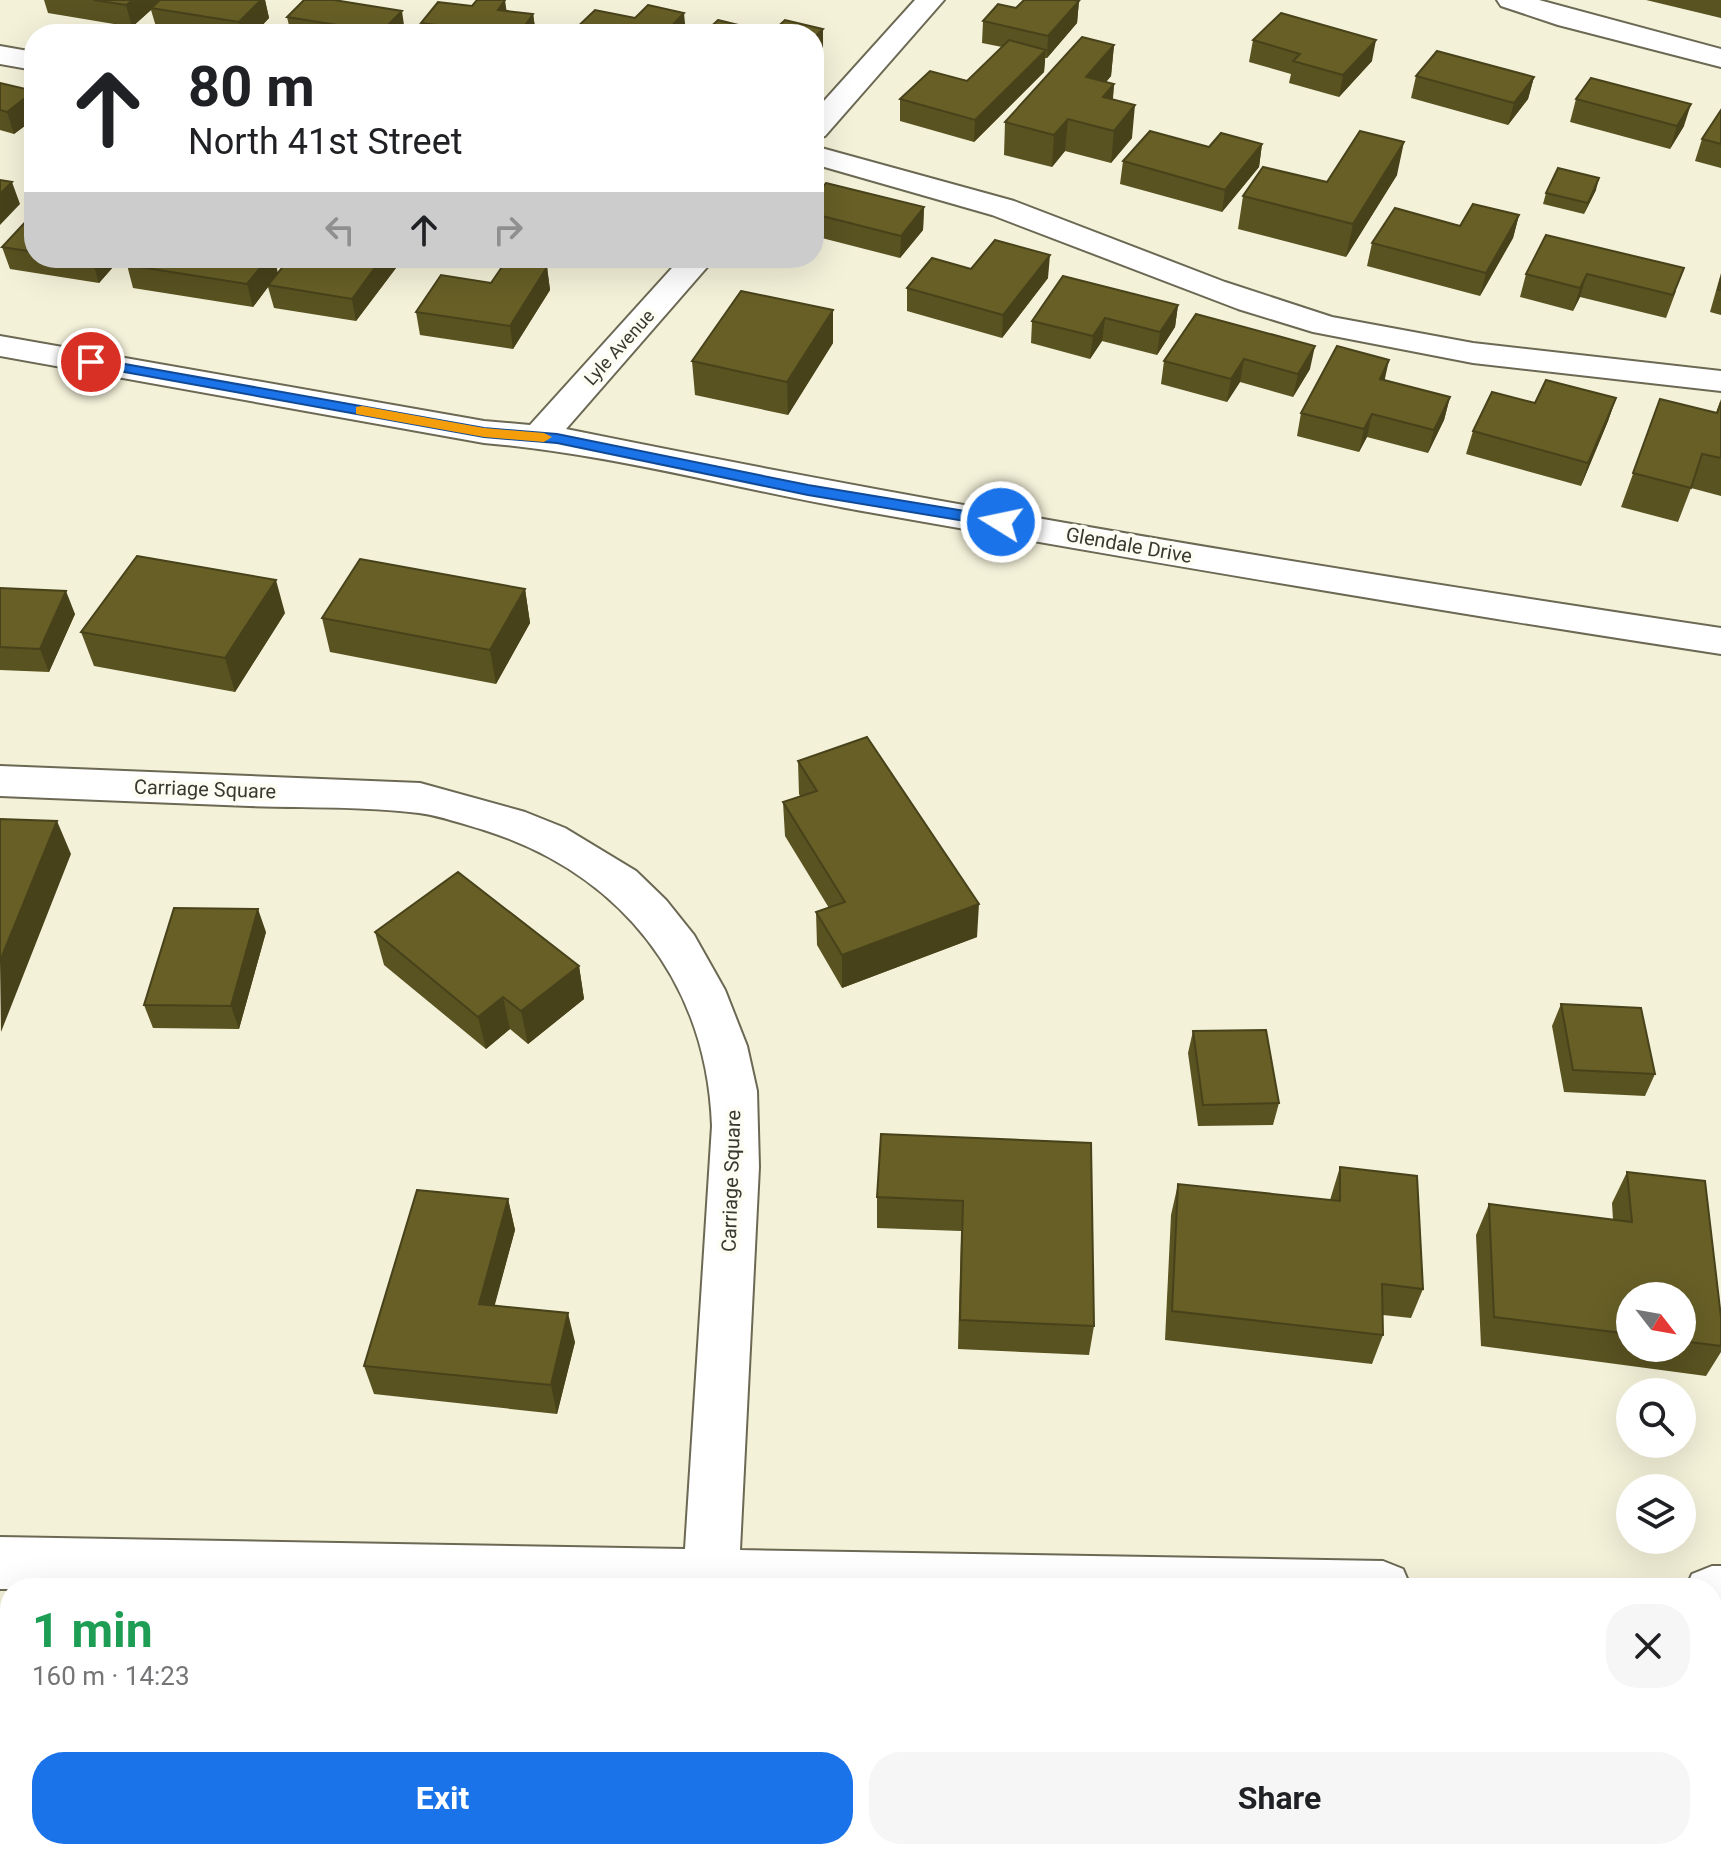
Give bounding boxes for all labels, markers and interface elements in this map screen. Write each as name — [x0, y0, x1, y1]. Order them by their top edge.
text: 80 m — [188, 54, 315, 120]
icon: ahead — [56, 56, 160, 160]
text: North 41st Street — [188, 121, 463, 163]
icon: left — [318, 208, 362, 252]
icon: ahead — [402, 208, 446, 252]
icon: right — [486, 208, 530, 252]
street label: Lyle Avenue — [580, 305, 658, 389]
pin — [57, 328, 125, 396]
icon: arrive — [69, 340, 113, 384]
position arrow — [959, 480, 1043, 564]
street label: Glendale Drive — [1064, 522, 1194, 568]
street label: Carriage Square — [133, 775, 277, 803]
street label: Carriage Square — [717, 1109, 745, 1253]
north arrow — [1616, 1282, 1696, 1362]
map controls — [1616, 1282, 1696, 1554]
button: search — [1616, 1378, 1696, 1458]
button: layers — [1616, 1474, 1696, 1554]
text: 1 min — [32, 1602, 153, 1659]
button: close — [1606, 1604, 1690, 1688]
text: 160 m · 14:23 — [32, 1661, 190, 1691]
button: Exit — [32, 1752, 853, 1844]
button: Share — [869, 1752, 1690, 1844]

